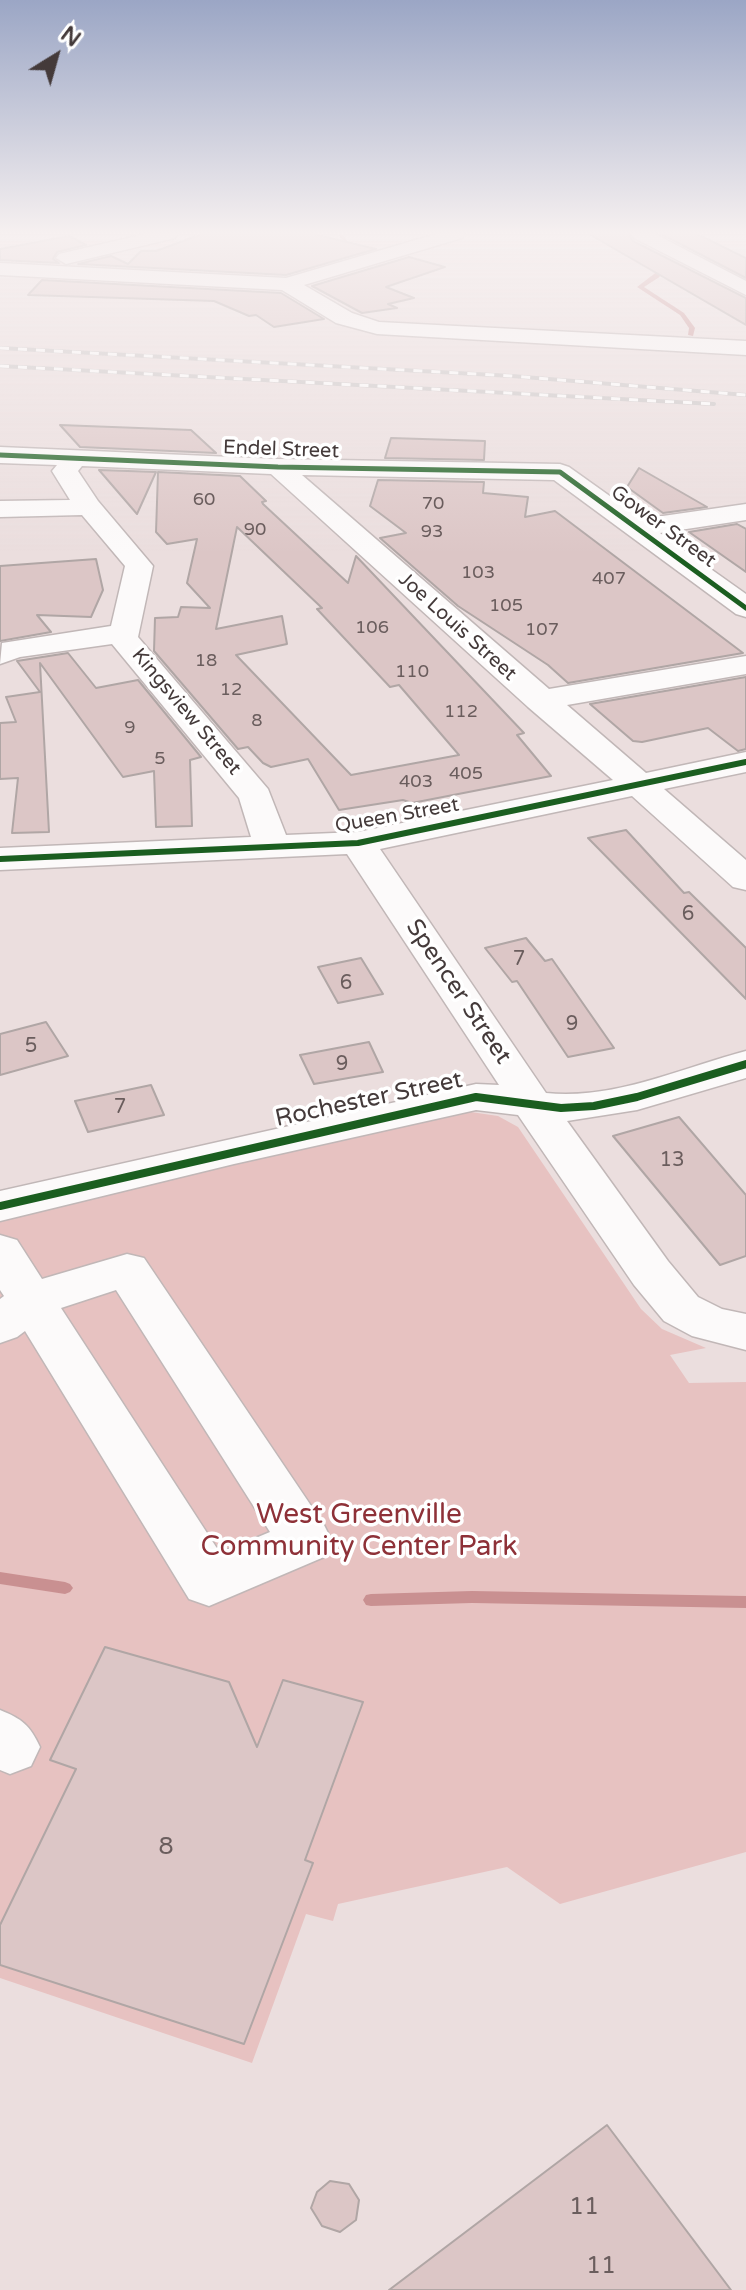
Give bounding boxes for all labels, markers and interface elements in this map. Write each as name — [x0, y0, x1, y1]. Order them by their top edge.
north arrow — [16, 16, 96, 96]
text: N — [56, 21, 85, 53]
street label: Endel Street — [223, 436, 339, 464]
street label: Gower Street — [606, 481, 720, 573]
house number: 60 — [193, 489, 215, 511]
house number: 70 — [422, 493, 444, 515]
house number: 90 — [244, 519, 266, 541]
house number: 93 — [421, 521, 443, 543]
house number: 103 — [461, 562, 495, 584]
street label: Joe Louis Street — [393, 568, 521, 686]
house number: 407 — [592, 568, 626, 590]
house number: 105 — [489, 595, 523, 617]
house number: 106 — [355, 617, 389, 639]
house number: 107 — [525, 619, 559, 641]
street label: Kingsview Street — [126, 644, 246, 780]
house number: 18 — [195, 650, 217, 672]
house number: 110 — [395, 661, 429, 683]
house number: 12 — [220, 679, 242, 701]
house number: 112 — [444, 701, 478, 723]
house number: 8 — [251, 710, 263, 732]
house number: 9 — [124, 717, 136, 739]
house number: 5 — [154, 748, 166, 770]
house number: 405 — [449, 763, 483, 785]
house number: 403 — [399, 771, 433, 793]
street label: Queen Street — [333, 793, 461, 839]
house number: 6 — [682, 903, 694, 927]
street label: Spencer Street — [399, 914, 517, 1070]
house number: 7 — [513, 948, 525, 972]
house number: 6 — [340, 972, 352, 996]
house number: 9 — [566, 1013, 578, 1037]
house number: 5 — [25, 1035, 37, 1059]
house number: 9 — [336, 1053, 348, 1077]
street label: Rochester Street — [273, 1066, 465, 1134]
house number: 7 — [114, 1096, 126, 1120]
house number: 13 — [659, 1149, 685, 1173]
park label: West Greenville Community Center Park — [200, 1499, 518, 1565]
house number: 8 — [158, 1834, 174, 1862]
house number: 11 — [569, 2194, 599, 2222]
house number: 11 — [586, 2253, 616, 2281]

